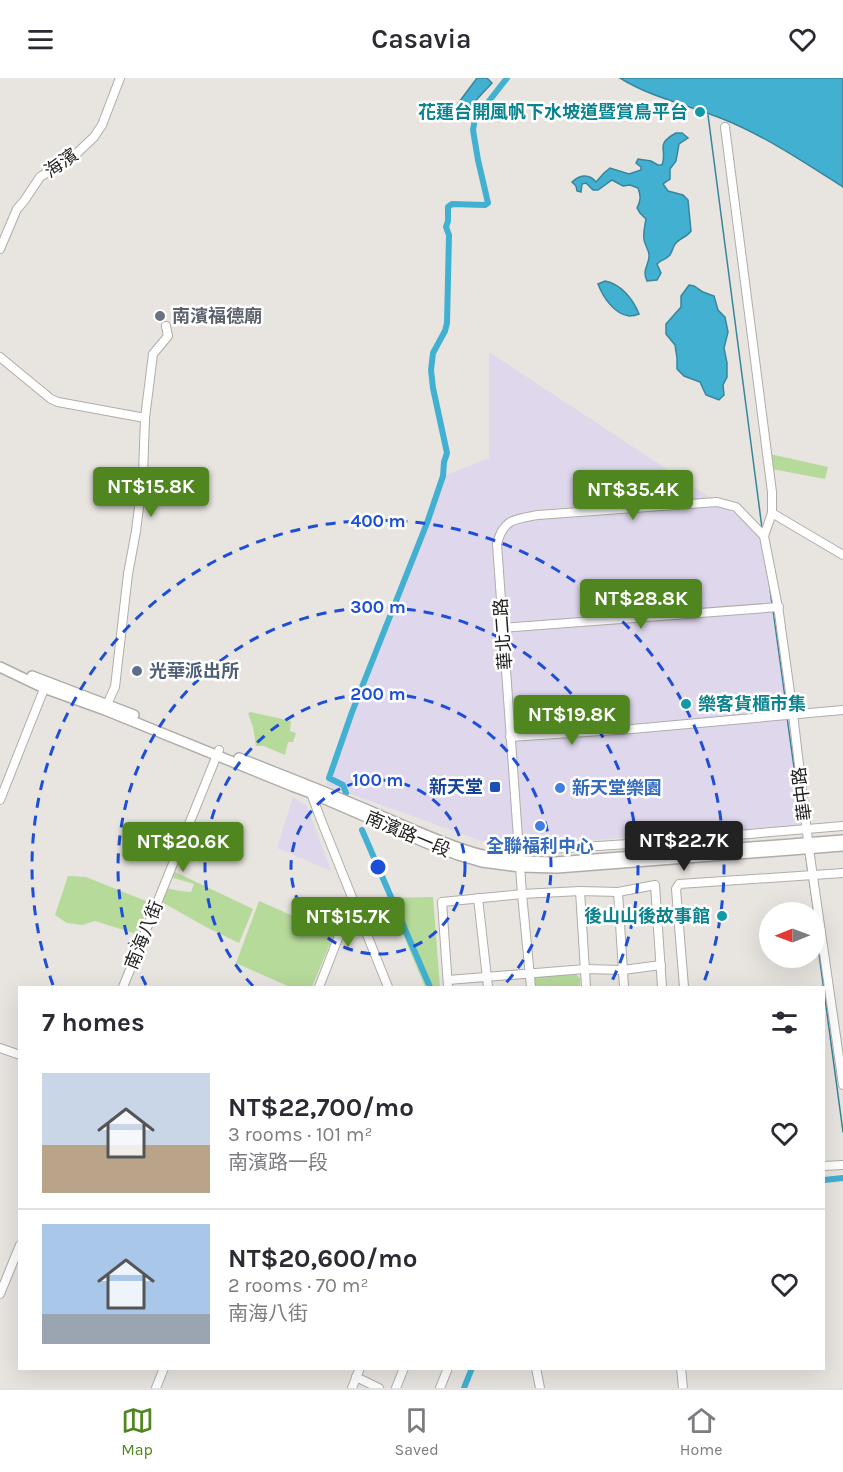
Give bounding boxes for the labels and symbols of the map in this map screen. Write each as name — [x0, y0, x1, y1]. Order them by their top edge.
place label: 花蓮台開風帆下水坡道暨賞鳥平台 — [418, 101, 688, 123]
marker: 花蓮台開風帆下水坡道暨賞鳥平台 — [693, 105, 707, 119]
street label: 海濱 — [40, 144, 82, 182]
place label: 南濱福德廟 — [172, 305, 262, 327]
marker: 南濱福德廟 — [153, 309, 167, 323]
pin: NT$15.8K — [89, 467, 213, 518]
pin: NT$35.4K — [571, 470, 695, 521]
text: 400 m — [350, 510, 406, 532]
pin: NT$28.8K — [579, 579, 703, 630]
text: 300 m — [350, 596, 406, 618]
street label: 華北二路 — [490, 597, 516, 671]
place label: 光華派出所 — [149, 660, 239, 682]
marker: 光華派出所 — [130, 664, 144, 678]
text: 200 m — [350, 683, 406, 705]
place label: 樂客貨櫃市集 — [698, 693, 806, 715]
pin: NT$19.8K — [510, 695, 634, 746]
marker: 樂客貨櫃市集 — [679, 697, 693, 711]
street label: 華中路 — [788, 766, 816, 822]
text: 100 m — [353, 769, 403, 791]
place label: 新天堂 — [429, 776, 483, 798]
place label: 新天堂樂園 — [572, 777, 662, 799]
marker: 新天堂 — [488, 780, 502, 794]
marker: 新天堂樂園 — [553, 781, 567, 795]
street label: 南濱路一段 — [362, 806, 454, 862]
marker: 全聯福利中心 — [533, 819, 547, 833]
pin: NT$22.7K — [622, 821, 746, 872]
pin: NT$20.6K — [121, 822, 245, 873]
place label: 全聯福利中心 — [486, 835, 594, 857]
centre of rings — [368, 857, 388, 877]
pin: NT$15.7K — [286, 897, 410, 948]
street label: 南海八街 — [120, 898, 168, 972]
north arrow — [759, 902, 825, 968]
place label: 後山山後故事館 — [584, 905, 710, 927]
marker: 後山山後故事館 — [715, 909, 729, 923]

